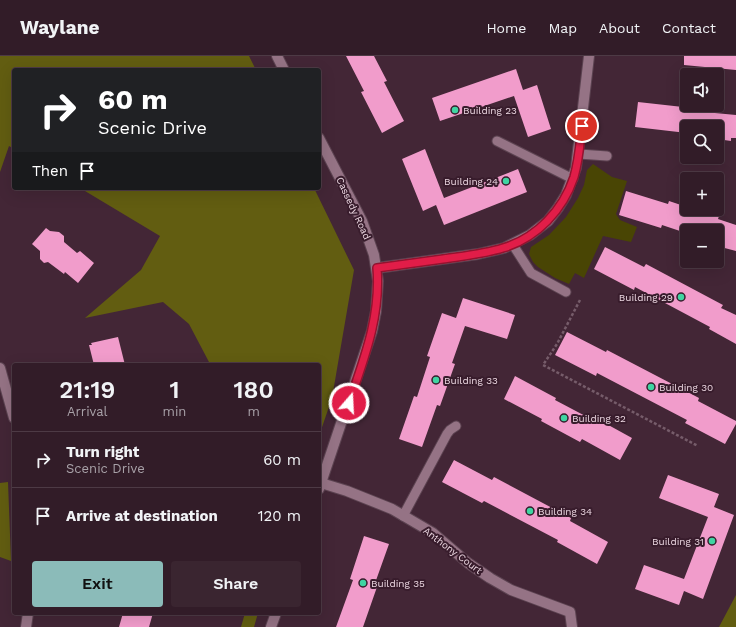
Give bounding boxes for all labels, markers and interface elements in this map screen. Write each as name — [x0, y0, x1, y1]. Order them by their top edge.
text: Waylane — [20, 16, 99, 39]
text: Home — [486, 20, 526, 36]
text: Map — [548, 20, 577, 36]
text: About — [599, 20, 640, 36]
text: Contact — [662, 20, 716, 36]
map controls — [680, 68, 724, 268]
button: sound — [680, 68, 724, 112]
text: 60 m — [98, 83, 168, 116]
icon: right — [32, 84, 84, 136]
marker: Building 23 — [450, 105, 460, 115]
place label: Building 23 — [463, 105, 517, 116]
pin — [565, 109, 599, 143]
icon: arrive — [571, 115, 593, 137]
text: Scenic Drive — [98, 117, 207, 138]
button: search — [680, 120, 724, 164]
icon: arrive — [76, 160, 98, 182]
text: Then — [32, 162, 68, 180]
button: + — [680, 172, 724, 216]
street label: Cassedy Road — [334, 175, 373, 241]
place label: Building 24 — [444, 176, 498, 187]
marker: Building 24 — [501, 176, 511, 186]
button: − — [680, 224, 724, 268]
place label: Building 29 — [619, 292, 673, 303]
marker: Building 29 — [676, 292, 686, 302]
marker: Building 33 — [431, 375, 441, 385]
place label: Building 33 — [444, 375, 498, 386]
text: 21:19 — [59, 376, 115, 404]
text: 1 — [169, 376, 179, 404]
text: 180 — [234, 376, 274, 404]
position arrow — [328, 382, 370, 424]
marker: Building 30 — [646, 382, 656, 392]
place label: Building 30 — [659, 382, 713, 393]
text: Arrival — [67, 404, 108, 419]
text: min — [163, 404, 186, 419]
text: m — [248, 404, 260, 419]
marker: Building 32 — [559, 413, 569, 423]
place label: Building 32 — [572, 413, 626, 424]
text: Turn right — [66, 443, 139, 461]
icon: right — [32, 449, 54, 471]
text: 60 m — [263, 451, 301, 469]
text: Scenic Drive — [66, 461, 145, 476]
icon: arrive — [32, 505, 54, 527]
marker: Building 34 — [525, 506, 535, 516]
place label: Building 34 — [538, 506, 592, 517]
text: Arrive at destination — [66, 507, 218, 525]
text: 120 m — [258, 507, 301, 525]
street label: Anthony Court — [421, 525, 485, 576]
place label: Building 31 — [652, 536, 704, 547]
marker: Building 31 — [707, 536, 717, 546]
button: Exit — [32, 561, 163, 607]
button: Share — [171, 561, 301, 607]
marker: Building 35 — [358, 578, 368, 588]
place label: Building 35 — [371, 578, 425, 589]

